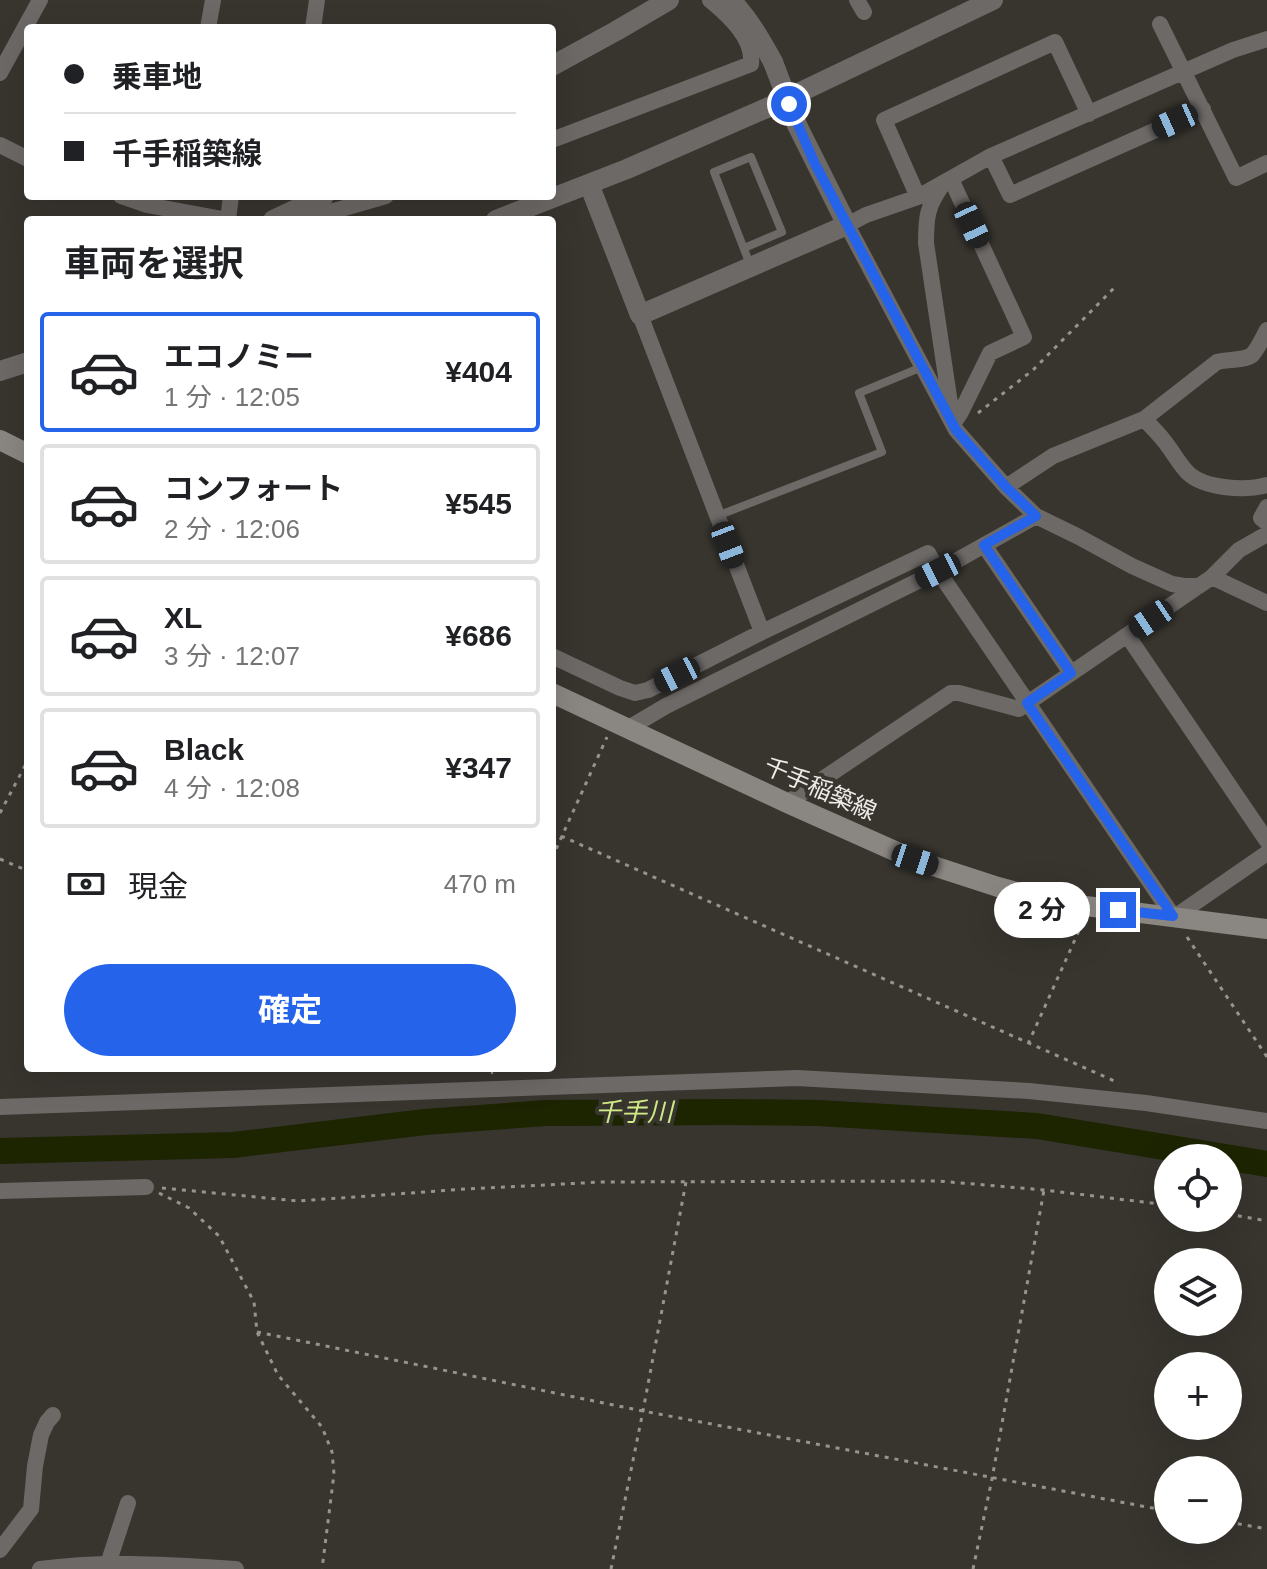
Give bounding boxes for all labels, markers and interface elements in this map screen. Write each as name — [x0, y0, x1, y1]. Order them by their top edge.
text: 乗車地 — [112, 60, 202, 93]
route start — [771, 86, 807, 122]
car — [1148, 100, 1202, 142]
text: 千手稲築線 — [112, 137, 262, 170]
car — [951, 198, 993, 252]
text: 車両を選択 — [64, 243, 244, 284]
icon: car — [68, 336, 140, 408]
text: エコノミー — [164, 340, 314, 373]
text: ¥404 — [445, 355, 512, 388]
text: 1 分 · 12:05 — [164, 382, 300, 412]
icon: car — [68, 468, 140, 540]
text: コンフォート — [164, 472, 343, 505]
text: ¥545 — [445, 487, 512, 520]
text: 2 分 · 12:06 — [164, 514, 300, 544]
car — [708, 518, 748, 572]
car — [911, 549, 965, 593]
car — [1124, 596, 1178, 642]
icon: car — [68, 600, 140, 672]
text: XL — [164, 601, 202, 634]
text: ¥686 — [445, 619, 512, 652]
text: 3 分 · 12:07 — [164, 641, 300, 671]
car — [650, 653, 704, 697]
icon: car — [68, 732, 140, 804]
text: Black — [164, 733, 244, 766]
text: ¥347 — [445, 751, 512, 784]
street label: 千手稲築線 — [760, 752, 881, 825]
text: 4 分 · 12:08 — [164, 773, 300, 803]
car — [888, 841, 942, 879]
icon: cash — [64, 862, 108, 906]
text: 470 m — [444, 869, 516, 899]
text: 現金 — [128, 870, 188, 903]
callout: 2 分 — [994, 882, 1090, 938]
route end — [1100, 892, 1136, 928]
text: 2 分 — [1018, 895, 1066, 925]
button: 確定 — [64, 964, 516, 1056]
water label: 千手川 — [595, 1097, 676, 1127]
map controls — [1154, 1144, 1242, 1544]
button: locate — [1154, 1144, 1242, 1232]
button: layers — [1154, 1248, 1242, 1336]
button: + — [1154, 1352, 1242, 1440]
button: − — [1154, 1456, 1242, 1544]

